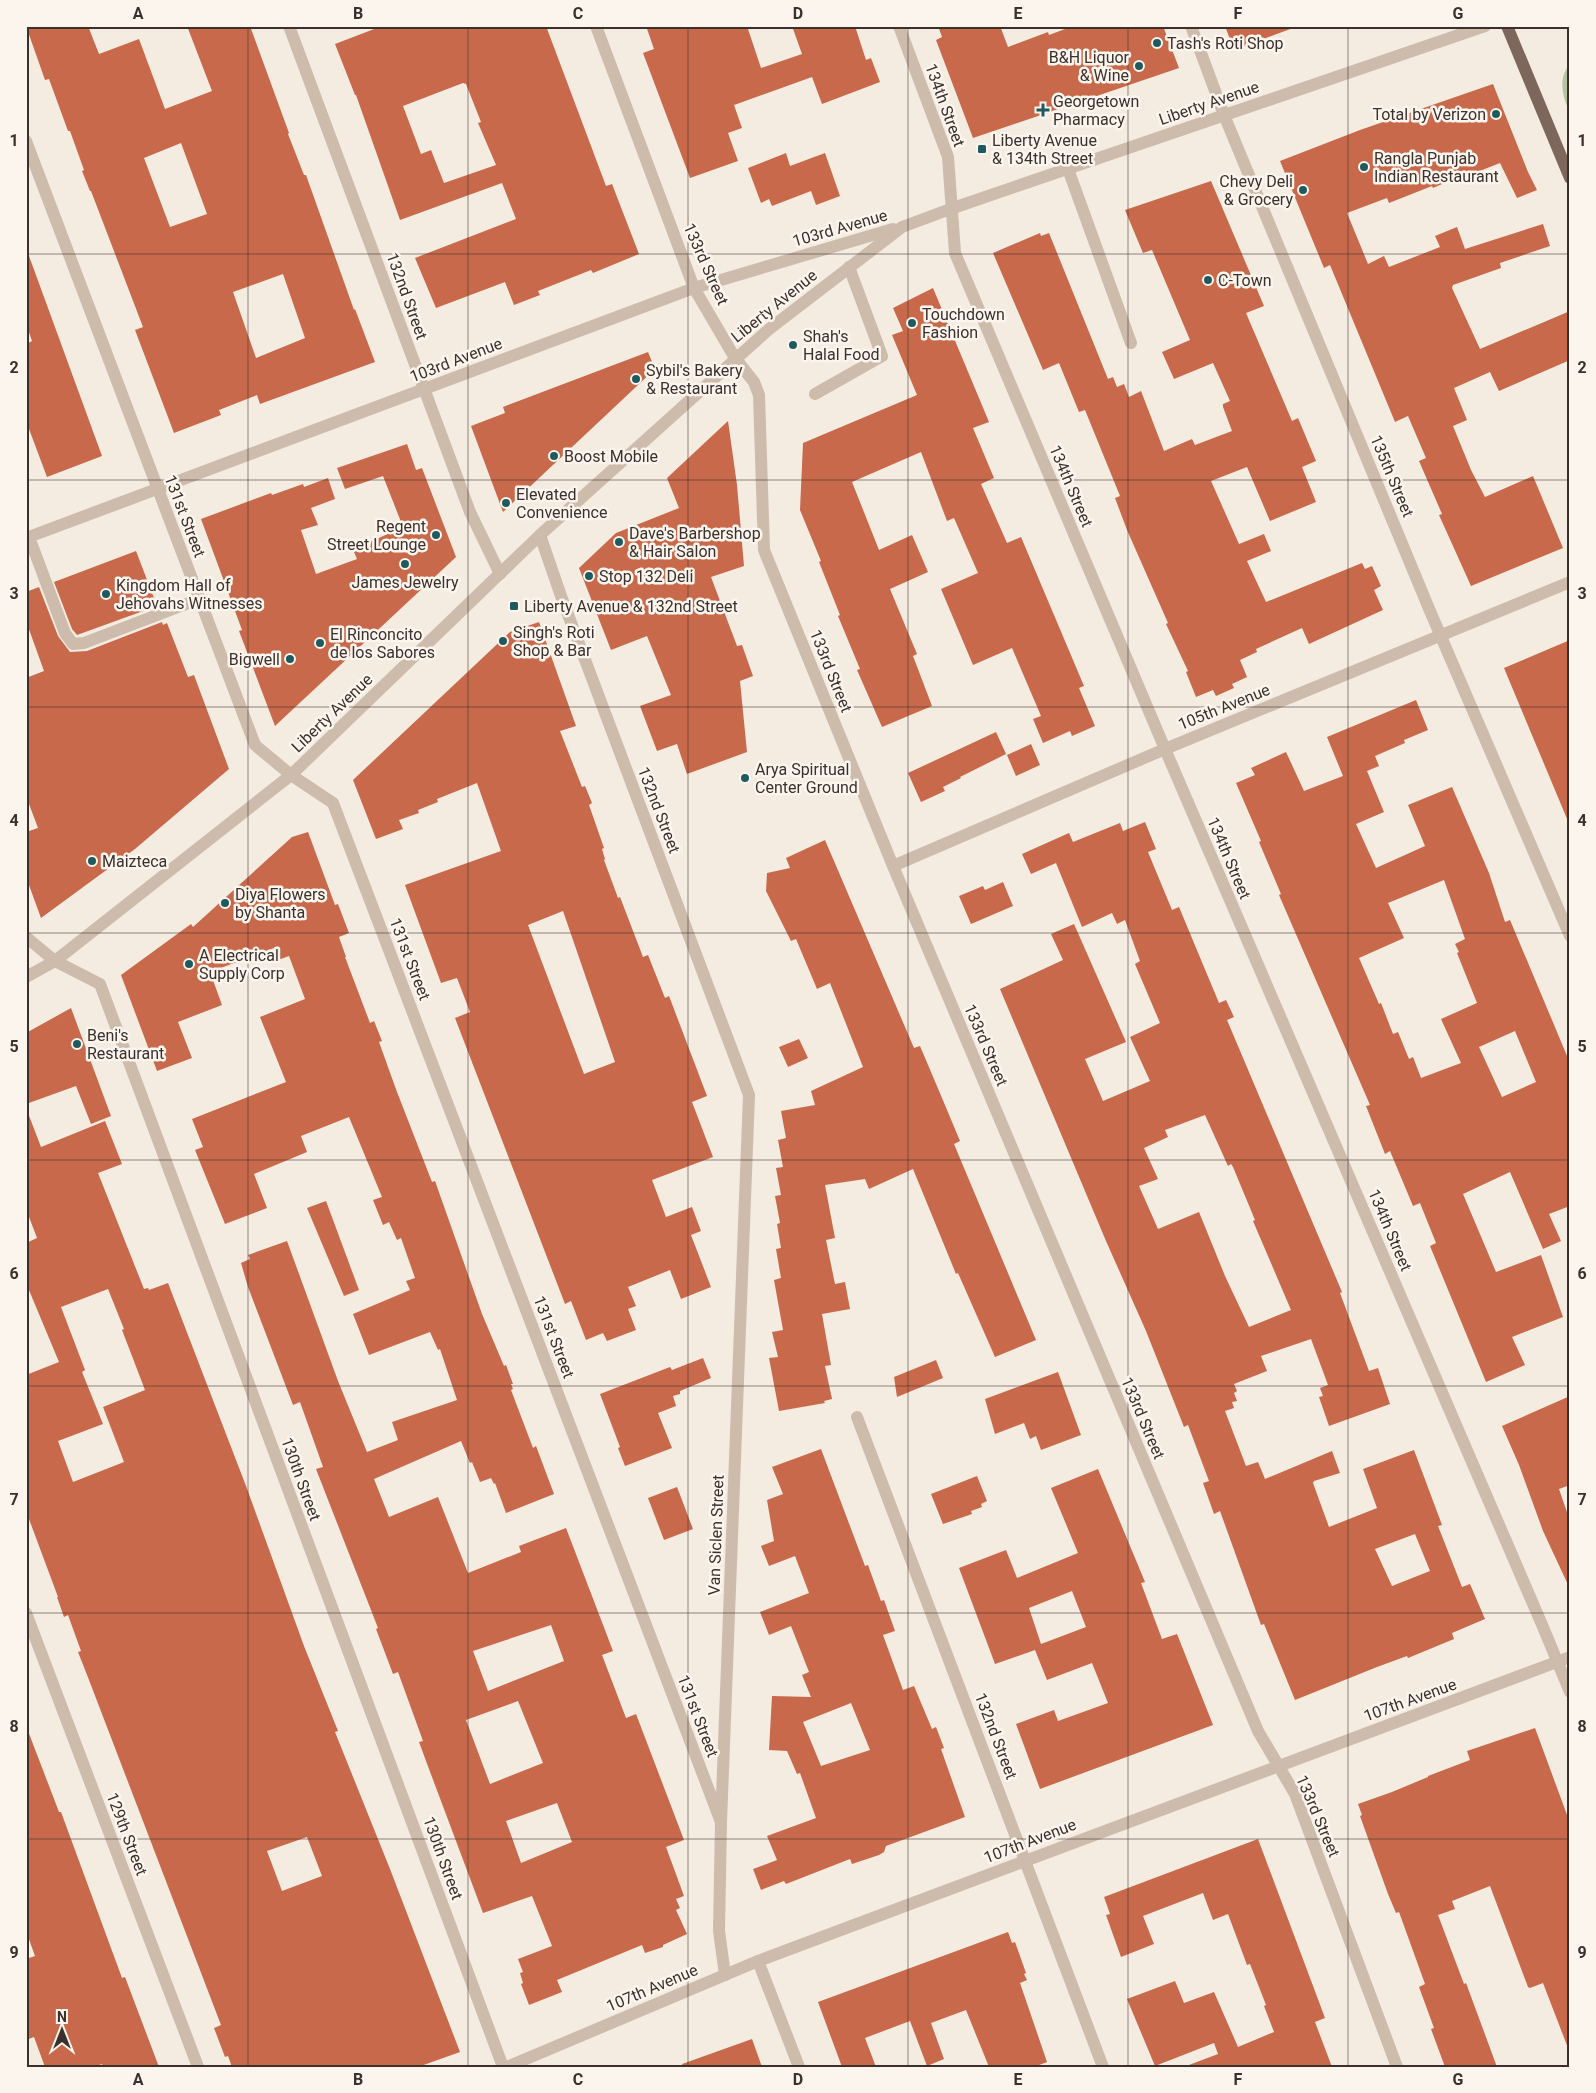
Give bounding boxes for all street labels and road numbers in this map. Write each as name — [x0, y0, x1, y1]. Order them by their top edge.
street label: 134th Street — [921, 61, 969, 149]
street label: Liberty Avenue — [1156, 77, 1262, 129]
street label: 103rd Avenue — [790, 205, 890, 251]
street label: 133rd Street — [680, 220, 732, 308]
street label: 132nd Street — [383, 250, 431, 342]
street label: Liberty Avenue — [727, 266, 821, 346]
street label: 103rd Avenue — [407, 334, 505, 386]
street label: 135th Street — [1366, 432, 1418, 520]
street label: 134th Street — [1045, 442, 1097, 530]
street label: 131st Street — [161, 472, 209, 560]
street label: 133rd Street — [806, 627, 856, 715]
street label: Liberty Avenue — [288, 670, 376, 756]
street label: 105th Avenue — [1175, 680, 1273, 734]
street label: 132nd Street — [634, 764, 684, 856]
street label: 134th Street — [1203, 814, 1255, 902]
street label: 131st Street — [386, 915, 434, 1003]
street label: 133rd Street — [960, 1001, 1012, 1089]
street label: 134th Street — [1364, 1186, 1416, 1274]
street label: 131st Street — [530, 1293, 578, 1381]
street label: 133rd Street — [1117, 1374, 1169, 1462]
street label: 130th Street — [277, 1435, 325, 1523]
street label: Van Siclen Street — [704, 1474, 728, 1596]
street label: 131st Street — [674, 1672, 722, 1760]
street label: 107th Avenue — [1361, 1674, 1459, 1726]
street label: 132nd Street — [971, 1690, 1021, 1782]
street label: 133rd Street — [1292, 1772, 1344, 1860]
street label: 129th Street — [103, 1790, 151, 1878]
street label: 130th Street — [419, 1814, 467, 1902]
street label: 107th Avenue — [981, 1815, 1079, 1867]
street label: 107th Avenue — [603, 1960, 701, 2016]

